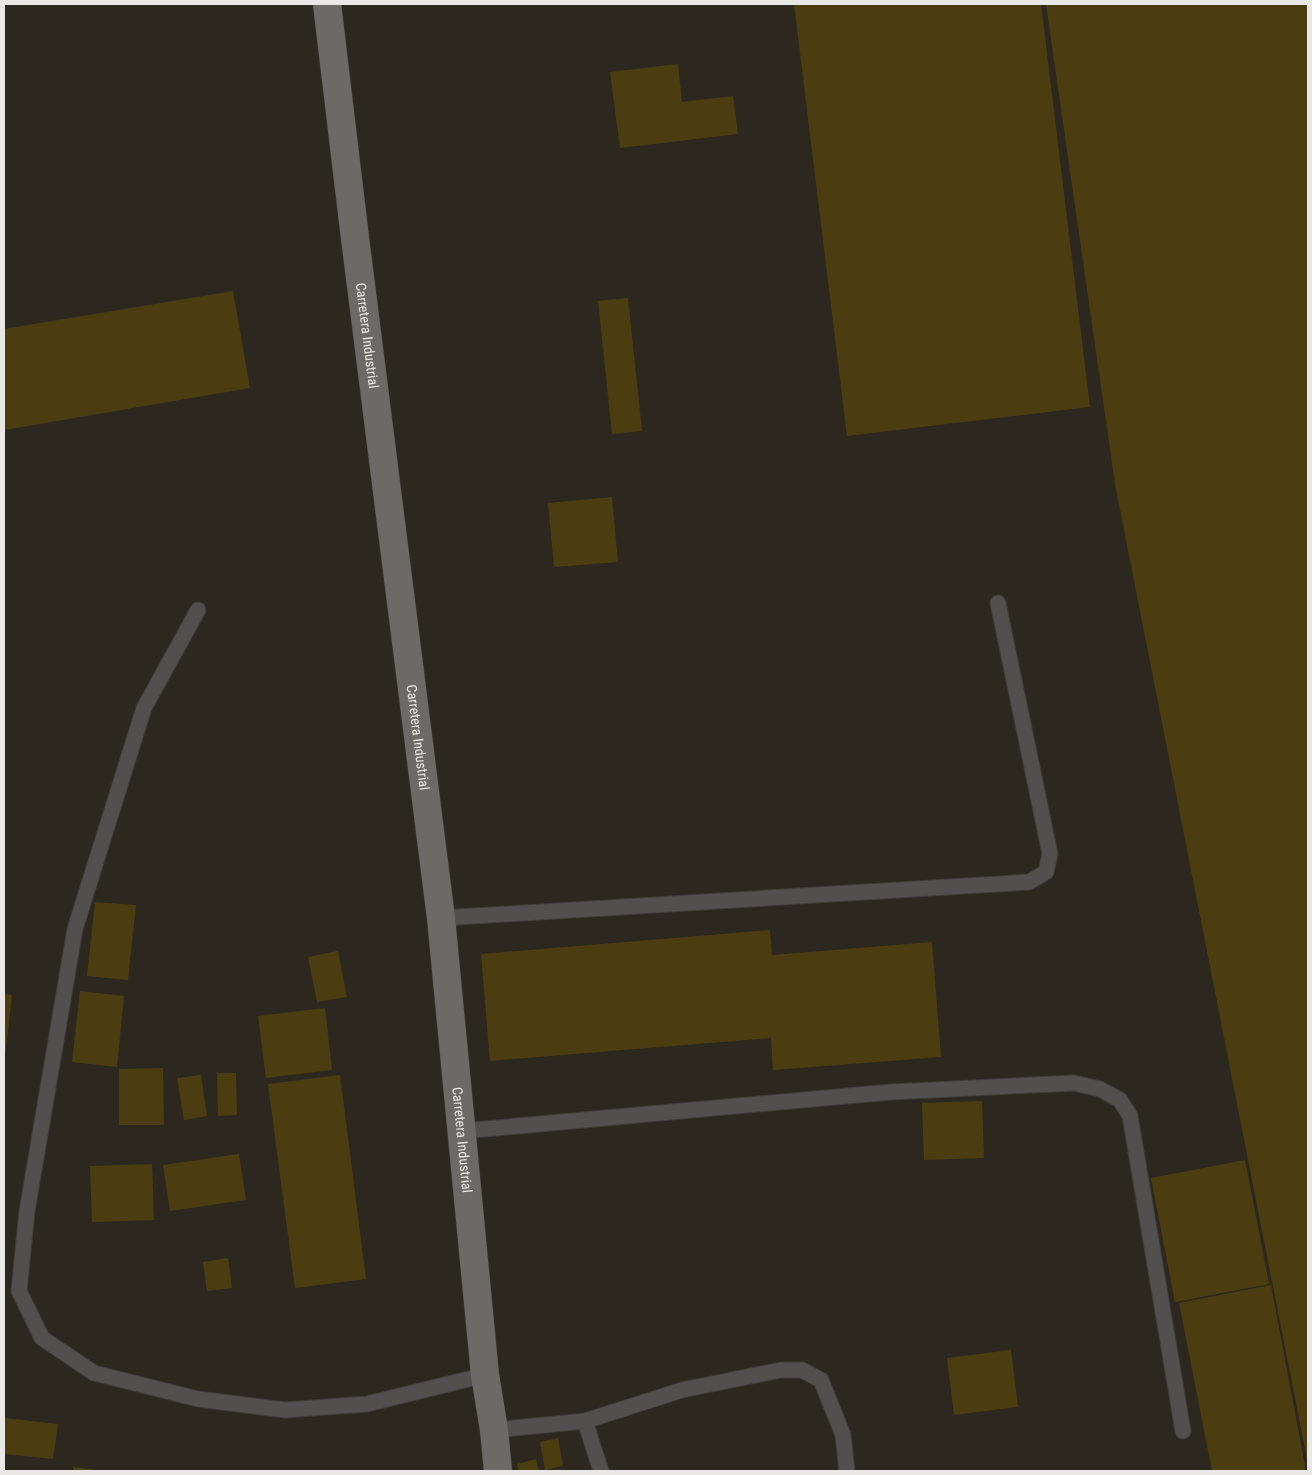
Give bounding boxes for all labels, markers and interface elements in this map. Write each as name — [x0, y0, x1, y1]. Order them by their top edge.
street label: Carretera Industrial — [353, 282, 382, 389]
street label: Carretera Industrial — [404, 684, 433, 791]
street label: Carretera Industrial — [449, 1086, 475, 1194]

